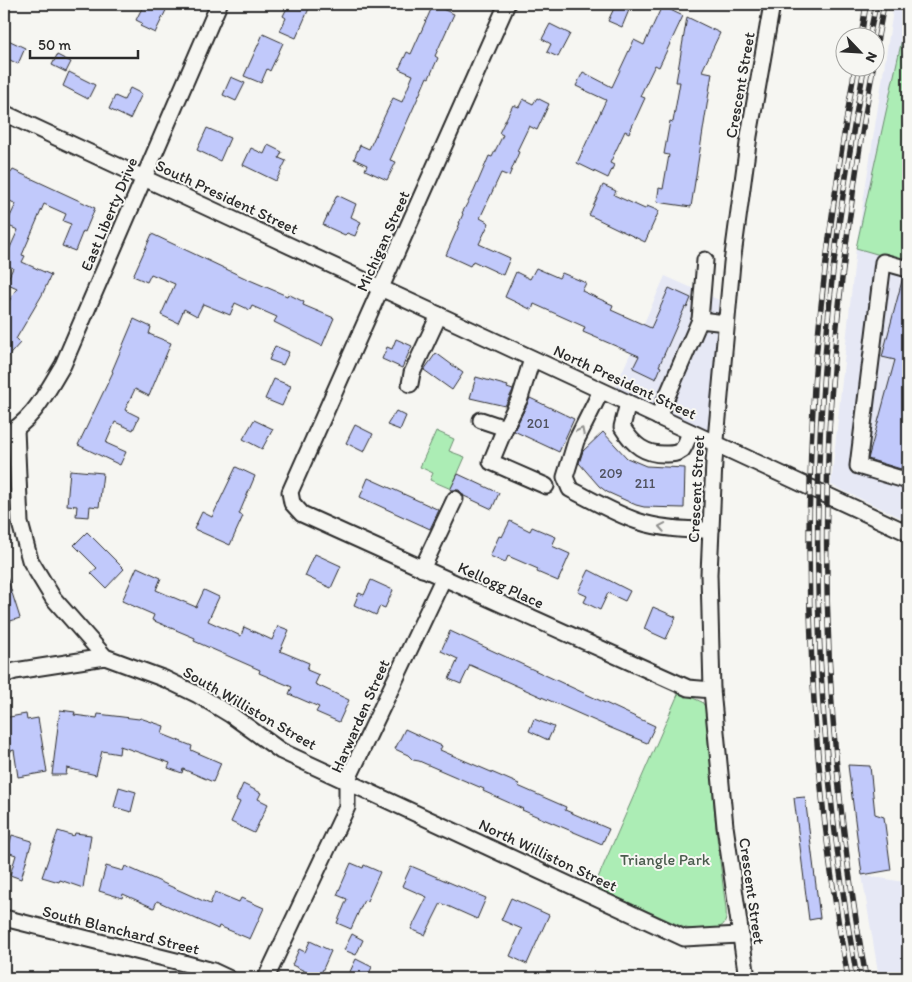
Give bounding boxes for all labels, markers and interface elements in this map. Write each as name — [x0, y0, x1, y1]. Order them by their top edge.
scale bar — [30, 28, 138, 60]
north arrow — [834, 28, 884, 78]
street label: Crescent Street — [721, 30, 759, 140]
text: 50 m — [38, 36, 71, 54]
text: N — [862, 49, 881, 65]
street label: East Liberty Drive — [76, 154, 142, 274]
street label: South President Street — [152, 156, 302, 238]
street label: Michigan Street — [352, 188, 414, 294]
street label: North President Street — [551, 341, 699, 423]
house number: 201 — [527, 415, 550, 432]
one-way arrow — [575, 427, 585, 436]
street label: Crescent Street — [684, 435, 708, 543]
house number: 209 — [599, 465, 623, 482]
house number: 211 — [635, 475, 656, 492]
one-way arrow — [658, 522, 667, 532]
street label: Kellogg Place — [455, 558, 547, 612]
street label: Harwarden Street — [326, 656, 394, 776]
street label: South Williston Street — [180, 662, 320, 754]
street label: North Williston Street — [476, 815, 620, 895]
street label: Crescent Street — [735, 836, 769, 946]
park label: Triangle Park — [620, 850, 711, 869]
street label: South Blanchard Street — [41, 901, 201, 959]

